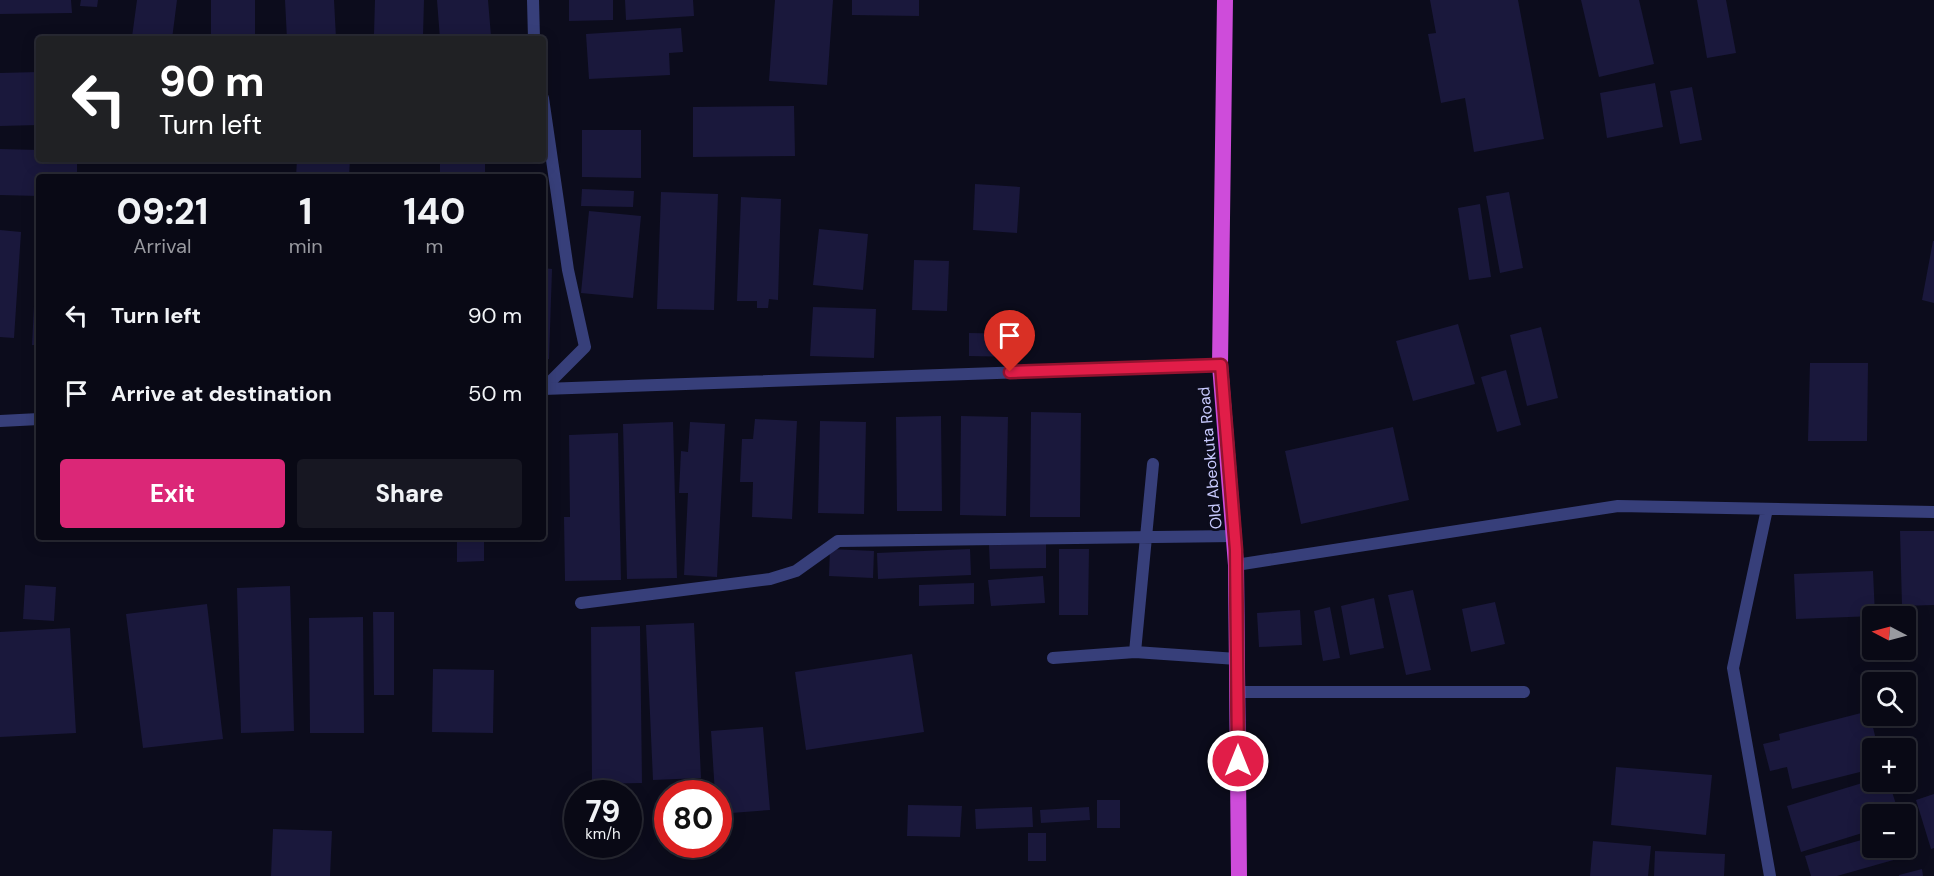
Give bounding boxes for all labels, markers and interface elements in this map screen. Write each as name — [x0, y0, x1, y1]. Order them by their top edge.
text: 90 m — [159, 54, 265, 109]
icon: left — [60, 60, 138, 138]
text: Turn left — [159, 107, 262, 142]
text: 09:21 — [116, 188, 208, 235]
text: 1 — [299, 188, 312, 235]
text: 140 — [403, 188, 466, 235]
text: Arrival — [133, 233, 191, 259]
text: min — [289, 233, 323, 259]
text: m — [425, 233, 443, 259]
icon: left — [60, 299, 93, 332]
text: Turn left — [111, 301, 201, 330]
text: 90 m — [468, 301, 522, 330]
pin — [984, 310, 1035, 372]
icon: arrive — [993, 319, 1026, 352]
icon: arrive — [60, 377, 93, 410]
text: Arrive at destination — [111, 379, 332, 408]
text: 50 m — [468, 379, 522, 408]
street label: Old Abeokuta Road — [1193, 386, 1227, 530]
button: Exit — [60, 459, 285, 528]
button: Share — [297, 459, 522, 528]
north arrow — [1862, 606, 1916, 660]
map controls — [1862, 606, 1916, 858]
button: search — [1862, 672, 1916, 726]
position arrow — [1206, 729, 1270, 793]
button: + — [1862, 738, 1916, 792]
speed limit sign: 80 — [654, 780, 732, 858]
text: 79 — [586, 792, 620, 831]
button: − — [1862, 804, 1916, 858]
text: km/h — [585, 824, 621, 844]

